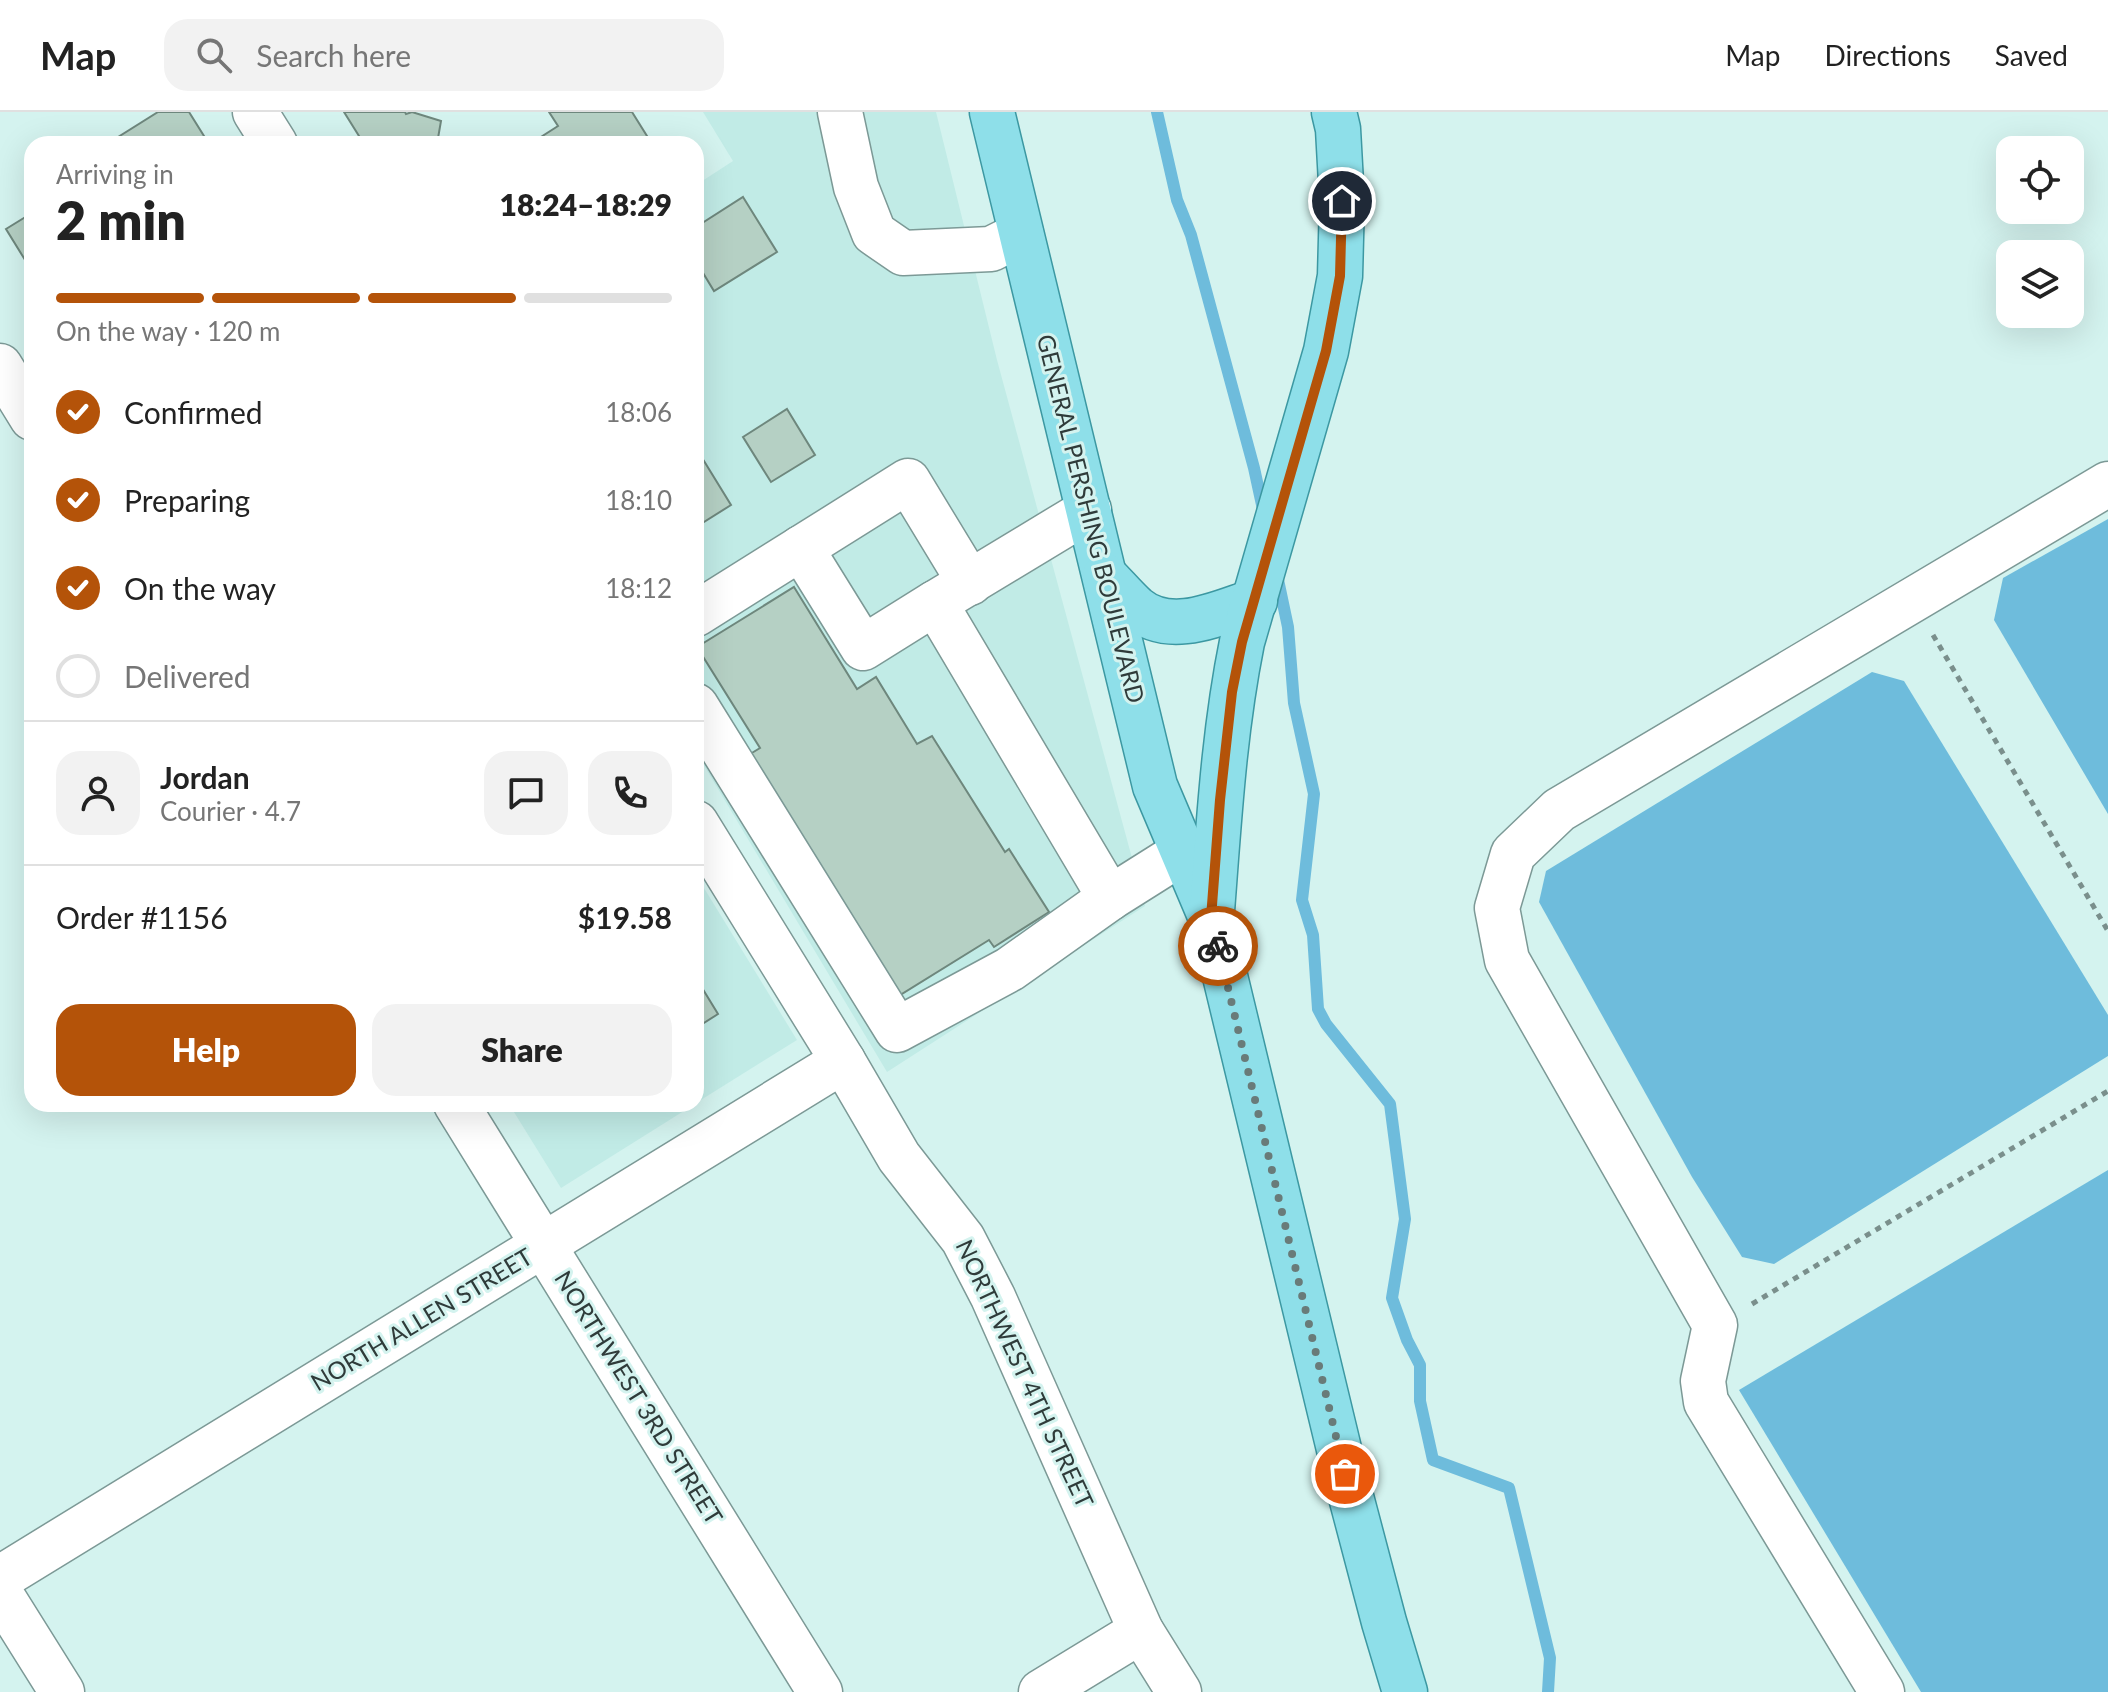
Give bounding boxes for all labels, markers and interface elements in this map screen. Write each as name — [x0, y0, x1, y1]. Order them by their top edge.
search box — [164, 19, 724, 91]
text: Map — [40, 32, 116, 78]
icon: search — [192, 33, 236, 77]
text: Search here — [256, 37, 411, 73]
text: Map — [1725, 38, 1780, 72]
text: Directions — [1824, 38, 1951, 72]
text: Saved — [1995, 38, 2068, 72]
map controls — [1996, 136, 2084, 328]
button: locate — [1996, 136, 2084, 224]
text: Arriving in — [56, 158, 174, 190]
pin — [1308, 167, 1376, 235]
icon: home — [1320, 179, 1364, 223]
text: 18:24–18:29 — [499, 186, 672, 222]
text: 2 min — [56, 189, 186, 251]
button: layers — [1996, 240, 2084, 328]
text: On the way · 120 m — [56, 315, 280, 347]
street label: GENERAL PERSHING BOULEVARD — [1032, 331, 1151, 706]
icon: check — [56, 390, 100, 434]
text: Confirmed — [124, 394, 263, 430]
text: 18:06 — [605, 396, 672, 428]
icon: check — [56, 478, 100, 522]
text: Preparing — [124, 482, 250, 518]
text: 18:10 — [605, 484, 672, 516]
icon: check — [56, 566, 100, 610]
text: On the way — [124, 570, 276, 606]
text: 18:12 — [605, 572, 672, 604]
text: Delivered — [124, 658, 251, 694]
button: person — [56, 751, 140, 835]
button: chat — [484, 751, 568, 835]
button: phone — [588, 751, 672, 835]
text: Jordan — [160, 759, 250, 795]
text: Courier · 4.7 — [160, 795, 301, 827]
text: Order #1156 — [56, 899, 228, 935]
text: $19.58 — [578, 899, 672, 935]
courier — [1178, 906, 1258, 986]
icon: bike — [1196, 924, 1240, 968]
button: Help — [56, 1004, 356, 1096]
button: Share — [372, 1004, 672, 1096]
street label: NORTHWEST 4TH STREET — [950, 1235, 1100, 1512]
street label: NORTH ALLEN STREET — [305, 1241, 537, 1396]
street label: NORTHWEST 3RD STREET — [549, 1265, 729, 1529]
pin — [1311, 1440, 1379, 1508]
icon: bag — [1323, 1452, 1367, 1496]

